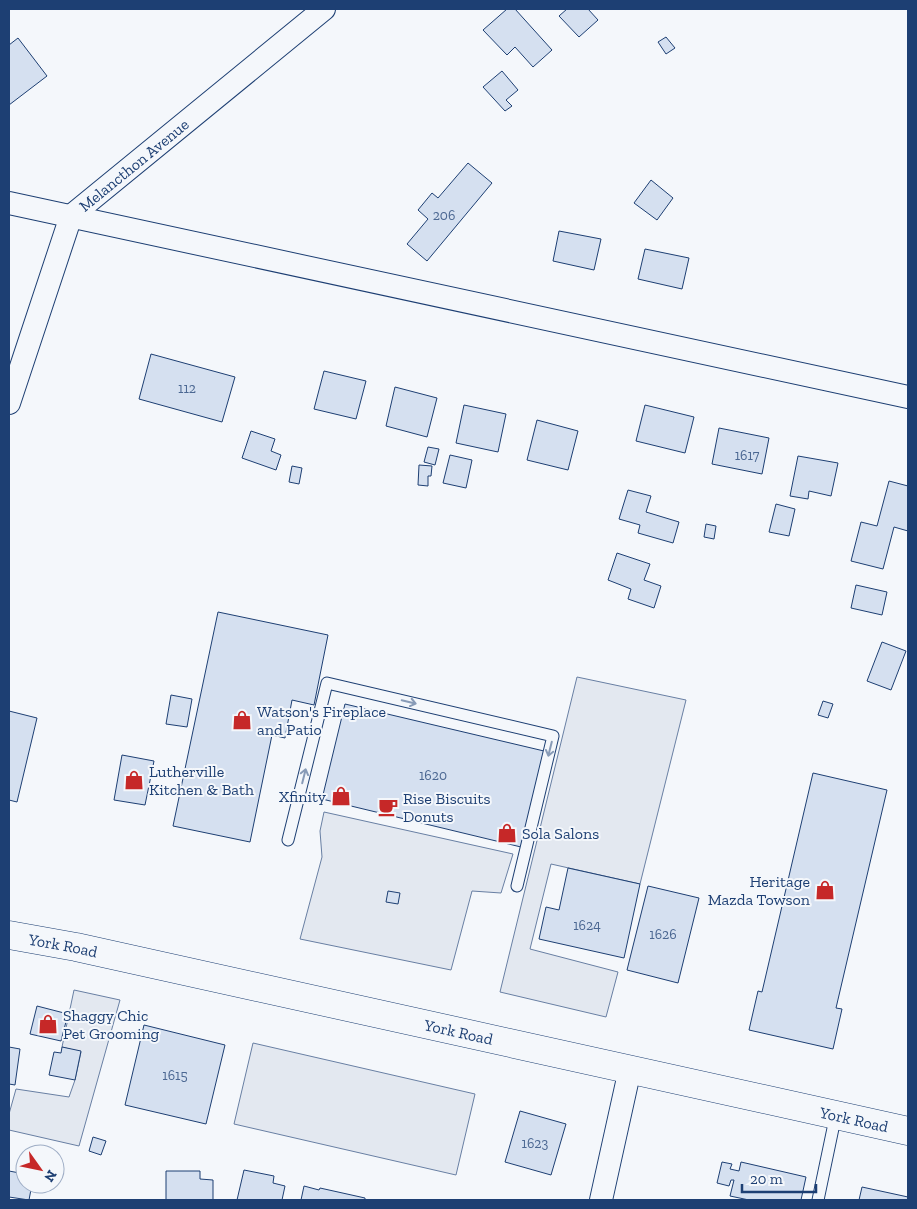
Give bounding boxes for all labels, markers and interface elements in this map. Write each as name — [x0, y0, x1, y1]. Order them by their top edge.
street label: Melancthon Avenue — [75, 115, 193, 216]
house number: 206 — [433, 207, 455, 224]
house number: 112 — [178, 380, 196, 397]
house number: 1617 — [735, 447, 760, 464]
one-way arrow — [400, 698, 416, 707]
place label: Watson's Fireplace and Patio — [257, 702, 386, 739]
shop icon: Watson's Fireplace and Patio — [231, 709, 253, 731]
one-way arrow — [545, 741, 554, 757]
place label: Lutherville Kitchen & Bath — [149, 762, 254, 799]
house number: 1620 — [419, 767, 447, 784]
shop icon: Lutherville Kitchen & Bath — [123, 769, 145, 791]
one-way arrow — [300, 769, 309, 785]
shop icon: Xfinity — [330, 785, 352, 807]
place label: Xfinity — [279, 787, 327, 806]
place label: Rise Biscuits Donuts — [403, 789, 490, 826]
cafe icon: Rise Biscuits Donuts — [377, 796, 399, 818]
shop icon: Sola Salons — [496, 822, 518, 844]
place label: Sola Salons — [522, 824, 599, 843]
place label: Heritage Mazda Towson — [708, 872, 811, 909]
shop icon: Heritage Mazda Towson — [814, 879, 836, 901]
house number: 1624 — [573, 917, 601, 934]
house number: 1626 — [649, 926, 677, 943]
street label: York Road — [26, 930, 99, 962]
place label: Shaggy Chic Pet Grooming — [63, 1006, 160, 1043]
shop icon: Shaggy Chic Pet Grooming — [37, 1013, 59, 1035]
street label: York Road — [421, 1015, 495, 1049]
house number: 1615 — [162, 1067, 188, 1084]
street label: York Road — [817, 1103, 890, 1136]
house number: 1623 — [522, 1135, 549, 1152]
north arrow — [15, 1144, 65, 1194]
scale bar — [742, 1162, 816, 1194]
text: N — [40, 1167, 61, 1185]
text: 20 m — [750, 1170, 783, 1188]

